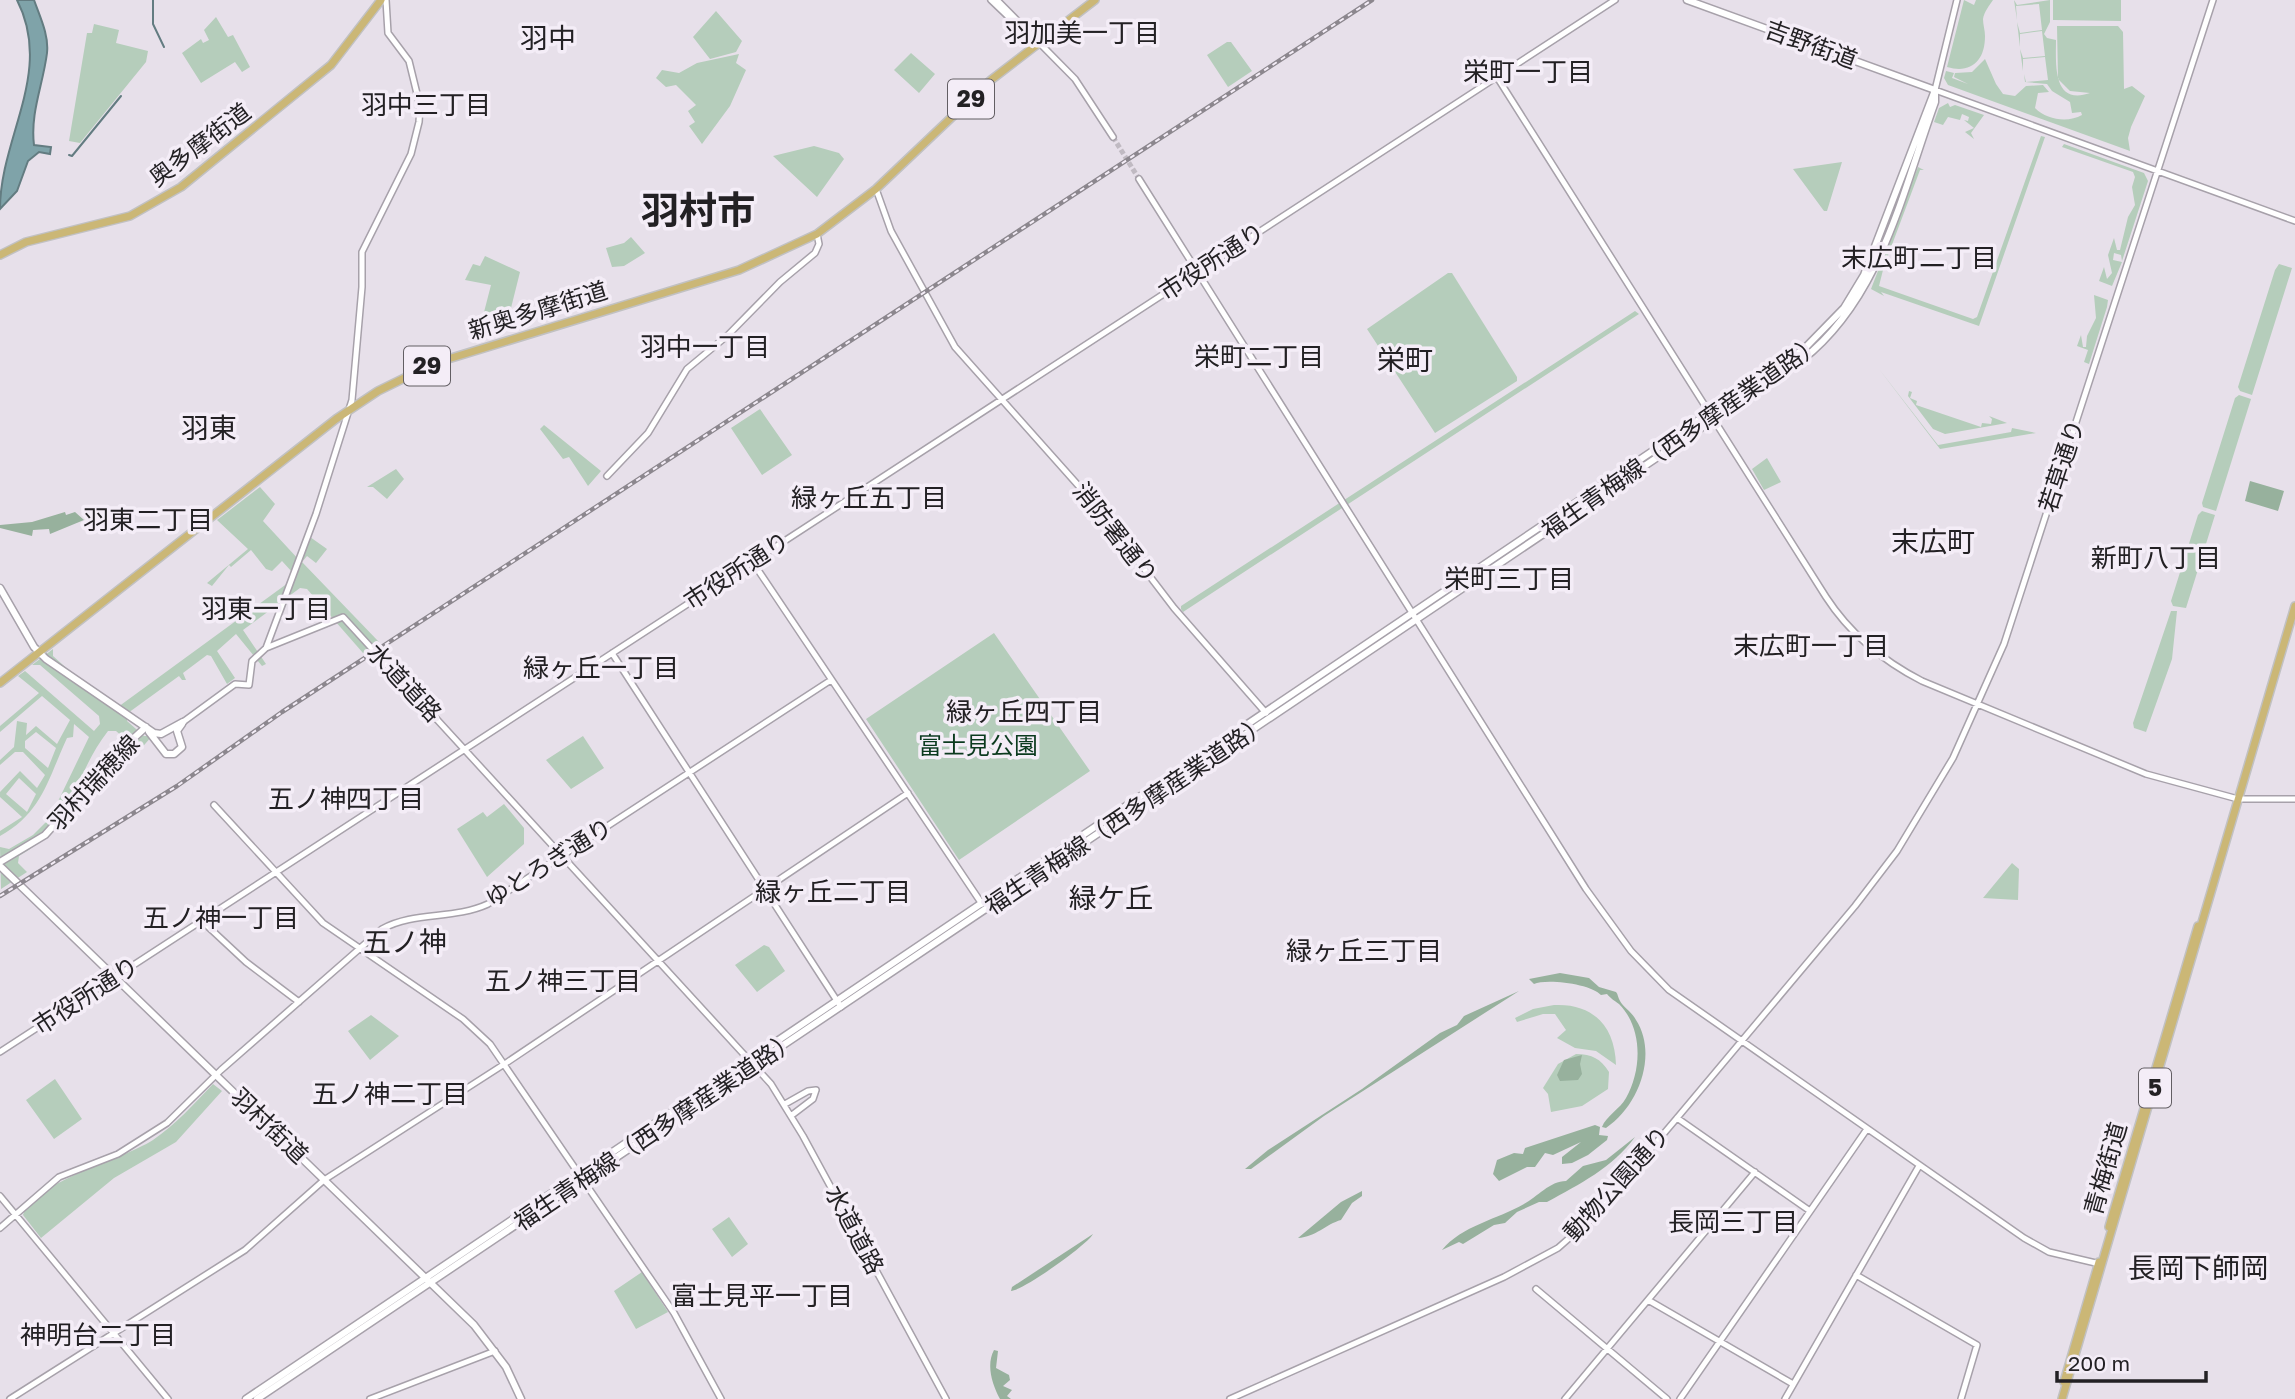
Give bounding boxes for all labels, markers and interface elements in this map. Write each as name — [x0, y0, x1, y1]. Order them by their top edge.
street label: 吉野街道 — [1761, 14, 1862, 74]
district label: 羽加美一丁目 — [1004, 17, 1160, 48]
district label: 羽中 — [520, 21, 576, 54]
district label: 栄町一丁目 — [1463, 56, 1593, 87]
road number: 29 — [948, 80, 994, 118]
district label: 羽中三丁目 — [361, 89, 491, 120]
street label: 奥多摩街道 — [142, 96, 256, 191]
district label: 羽村市 — [641, 187, 755, 232]
street label: 市役所通り — [1153, 216, 1269, 306]
district label: 末広町二丁目 — [1841, 242, 1997, 273]
street label: 新奥多摩街道 — [464, 275, 611, 344]
street label: 福生青梅線（西多摩産業道路） — [1535, 328, 1827, 544]
district label: 羽中一丁目 — [640, 331, 770, 362]
district label: 栄町二丁目 — [1194, 341, 1324, 372]
district label: 栄町 — [1377, 343, 1433, 376]
road number: 29 — [404, 346, 450, 386]
district label: 羽東 — [181, 411, 237, 444]
street label: 若草通り — [2032, 415, 2089, 516]
street label: 消防署通り — [1068, 476, 1165, 588]
district label: 緑ヶ丘五丁目 — [791, 482, 947, 513]
district label: 羽東二丁目 — [83, 504, 213, 535]
street label: 市役所通り — [678, 525, 794, 615]
district label: 末広町 — [1891, 525, 1975, 558]
district label: 新町八丁目 — [2091, 542, 2221, 573]
district label: 栄町三丁目 — [1444, 563, 1574, 594]
district label: 羽東一丁目 — [201, 593, 331, 624]
district label: 末広町一丁目 — [1733, 630, 1889, 661]
street label: 水道道路 — [362, 637, 448, 727]
district label: 緑ヶ丘一丁目 — [523, 652, 679, 683]
district label: 緑ヶ丘四丁目 — [946, 696, 1102, 727]
street label: 福生青梅線（西多摩産業道路） — [979, 708, 1274, 920]
street label: 羽村瑞穂線 — [41, 728, 144, 836]
park label: 富士見公園 — [918, 730, 1038, 759]
district label: 五ノ神四丁目 — [268, 783, 424, 814]
street label: ゆとろぎ通り — [479, 811, 617, 912]
district label: 緑ヶ丘二丁目 — [755, 876, 911, 907]
district label: 緑ケ丘 — [1069, 881, 1153, 914]
district label: 五ノ神一丁目 — [143, 902, 299, 933]
district label: 五ノ神 — [363, 925, 447, 958]
district label: 緑ヶ丘三丁目 — [1286, 935, 1442, 966]
street label: 市役所通り — [27, 950, 143, 1040]
district label: 五ノ神三丁目 — [485, 965, 641, 996]
street label: 福生青梅線（西多摩産業道路） — [508, 1024, 803, 1236]
road number: 5 — [2139, 1068, 2171, 1107]
district label: 五ノ神二丁目 — [312, 1078, 468, 1109]
street label: 羽村街道 — [225, 1081, 315, 1169]
street label: 青梅街道 — [2077, 1118, 2132, 1219]
street label: 動物公園通り — [1557, 1120, 1675, 1246]
street label: 水道道路 — [820, 1180, 891, 1278]
district label: 長岡三丁目 — [1668, 1206, 1798, 1237]
district label: 長岡下師岡 — [2128, 1251, 2268, 1284]
district label: 富士見平一丁目 — [671, 1280, 853, 1311]
district label: 神明台二丁目 — [20, 1319, 176, 1350]
scale bar — [2057, 1340, 2206, 1384]
text: 200 m — [2068, 1350, 2130, 1376]

